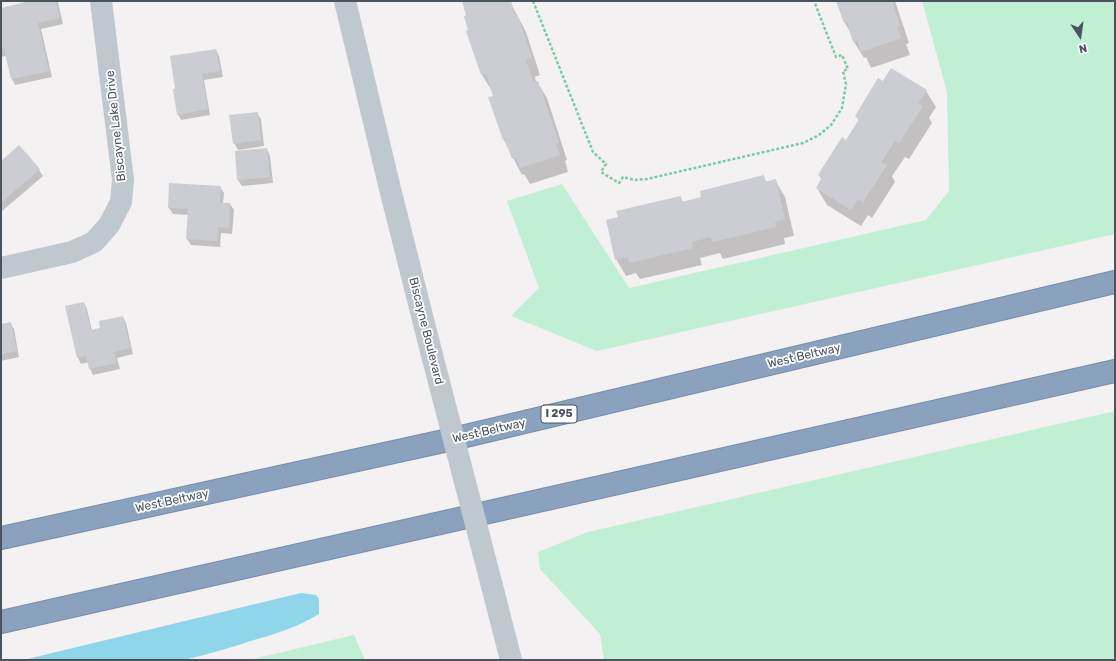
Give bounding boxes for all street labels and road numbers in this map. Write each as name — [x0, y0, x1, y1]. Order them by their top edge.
street label: Biscayne Lake Drive — [103, 70, 129, 182]
street label: Biscayne Boulevard — [406, 276, 446, 386]
street label: West Beltway — [766, 341, 842, 371]
road number: I 295 — [541, 405, 577, 423]
street label: West Beltway — [451, 416, 527, 446]
street label: West Beltway — [134, 486, 210, 516]

